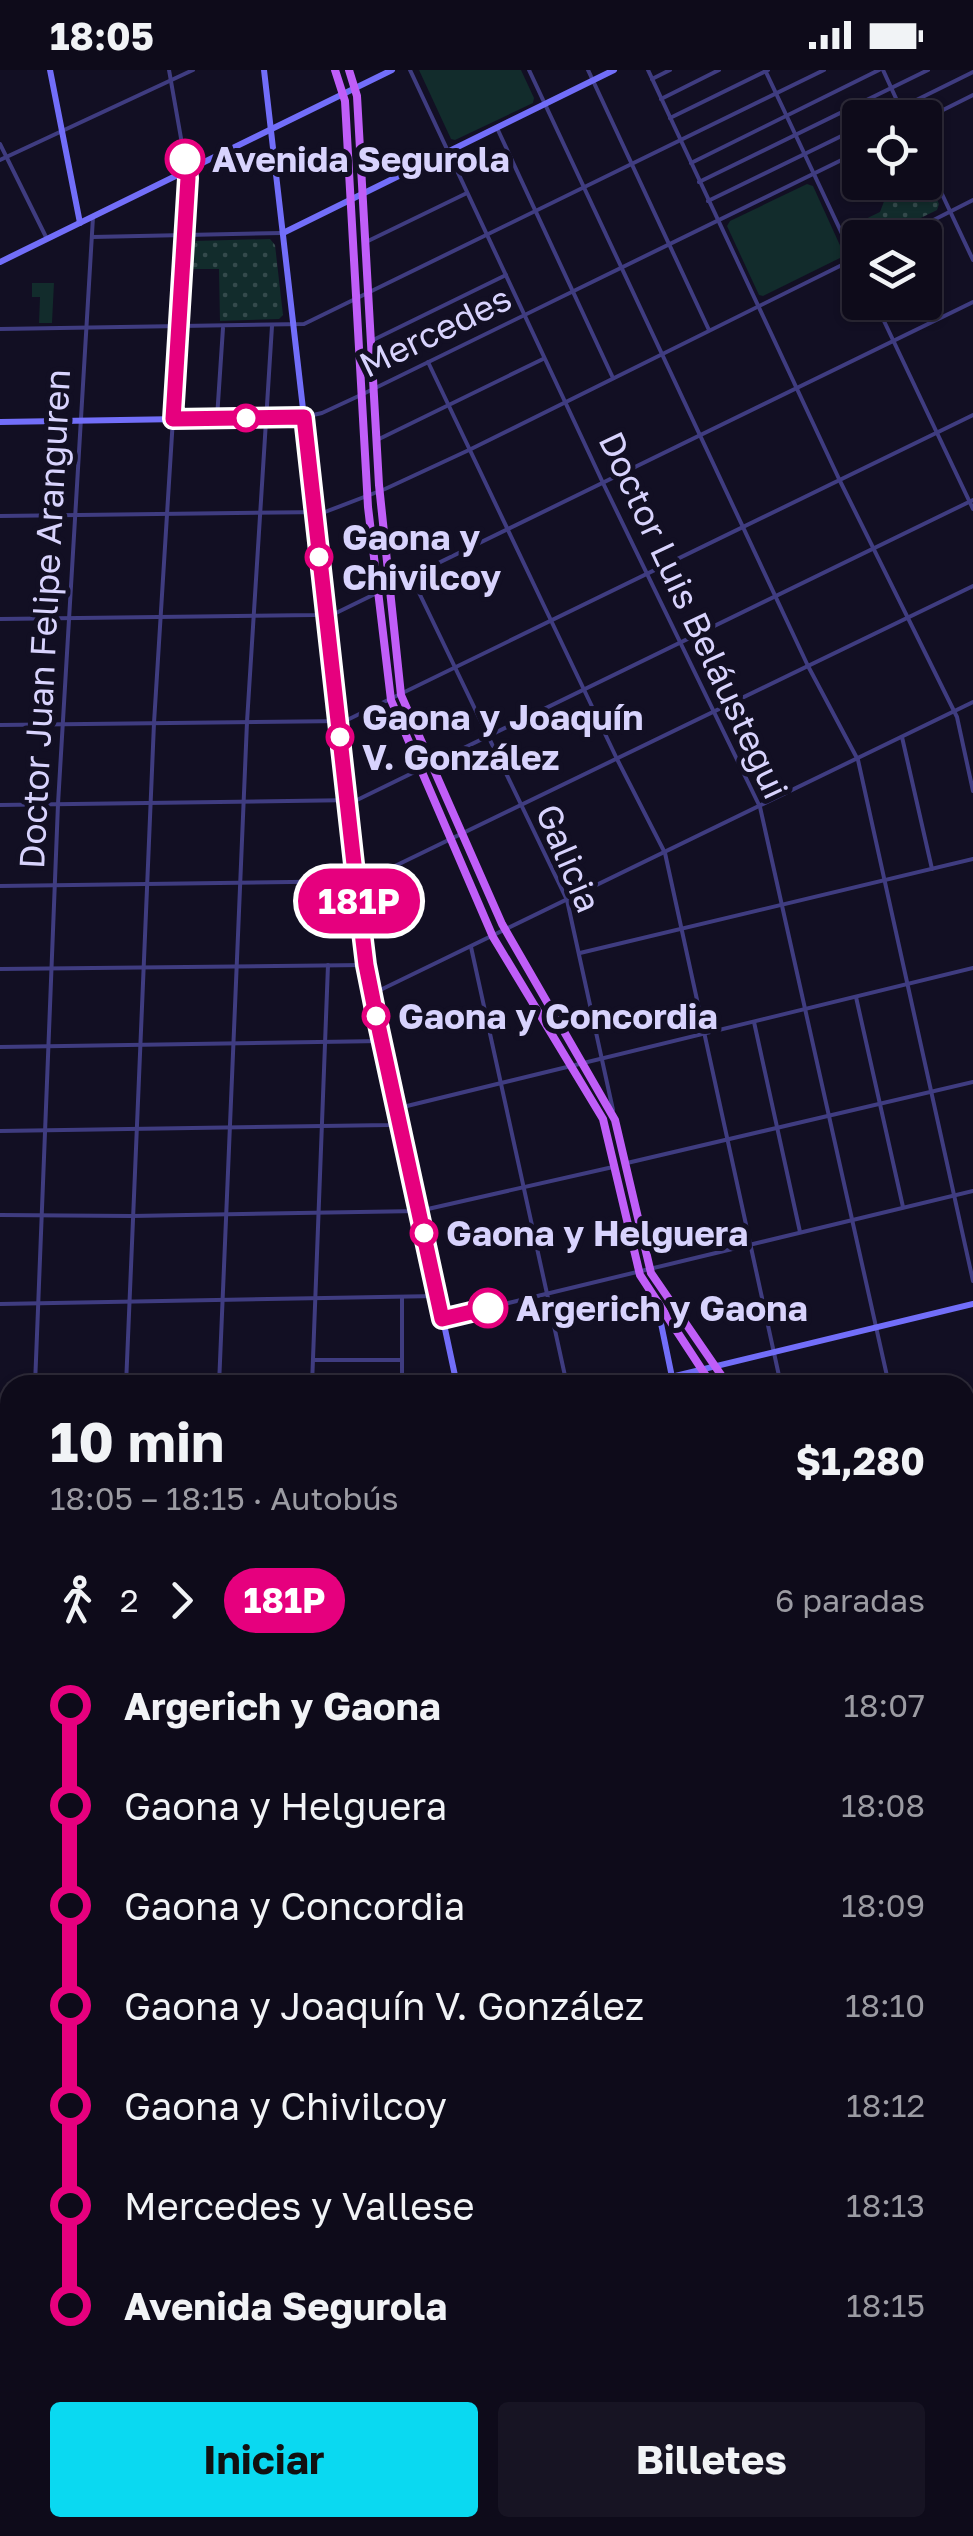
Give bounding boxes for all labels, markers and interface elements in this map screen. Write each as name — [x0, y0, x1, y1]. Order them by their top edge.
text: 18:05 — [50, 13, 154, 58]
map controls — [842, 100, 942, 320]
button: locate — [842, 100, 942, 200]
place label: Avenida Segurola — [212, 138, 510, 180]
marker: Avenida Segurola — [166, 140, 204, 178]
button: layers — [842, 220, 942, 320]
street label: Mercedes — [352, 276, 518, 386]
street label: Doctor Juan Felipe Aranguren — [10, 368, 78, 870]
unlabelled marker — [233, 405, 259, 431]
street label: Doctor Luis Beláustegui — [590, 425, 798, 805]
place label: Gaona y Chivilcoy — [342, 516, 501, 598]
marker: Gaona y Chivilcoy — [306, 544, 332, 570]
place label: Gaona y Joaquín V. González — [362, 696, 643, 778]
marker: Gaona y Joaquín V. González — [327, 724, 353, 750]
street label: Galicia — [528, 798, 610, 918]
line badge: 181P — [289, 868, 429, 934]
text: 181P — [318, 880, 400, 922]
place label: Gaona y Concordia — [398, 995, 718, 1037]
marker: Gaona y Concordia — [363, 1003, 389, 1029]
place label: Gaona y Helguera — [446, 1212, 748, 1254]
marker: Gaona y Helguera — [411, 1220, 437, 1246]
place label: Argerich y Gaona — [516, 1287, 808, 1329]
marker: Argerich y Gaona — [469, 1289, 507, 1327]
text: 10 min — [50, 1408, 224, 1474]
text: $1,280 — [796, 1438, 925, 1483]
text: 18:05 – 18:15 · Autobús — [50, 1479, 398, 1517]
icon: walk — [50, 1573, 105, 1628]
icon: forward — [154, 1573, 209, 1628]
text: 181P — [244, 1579, 325, 1621]
text: 2 — [120, 1581, 139, 1619]
text: 6 paradas — [775, 1581, 925, 1619]
text: Argerich y Gaona — [124, 1683, 441, 1728]
text: 18:07 — [844, 1686, 925, 1724]
text: Gaona y Helguera — [124, 1783, 447, 1828]
text: 18:08 — [841, 1786, 925, 1824]
text: Gaona y Concordia — [124, 1883, 465, 1928]
text: 18:09 — [841, 1886, 925, 1924]
text: Gaona y Joaquín V. González — [124, 1983, 644, 2028]
text: 18:10 — [845, 1986, 925, 2024]
text: Gaona y Chivilcoy — [124, 2083, 447, 2128]
text: 18:12 — [846, 2086, 925, 2124]
text: Mercedes y Vallese — [124, 2183, 475, 2228]
text: 18:13 — [846, 2186, 925, 2224]
text: Avenida Segurola — [124, 2283, 447, 2328]
text: 18:15 — [846, 2286, 925, 2324]
button: Iniciar — [50, 2402, 478, 2517]
button: Billetes — [498, 2402, 925, 2517]

